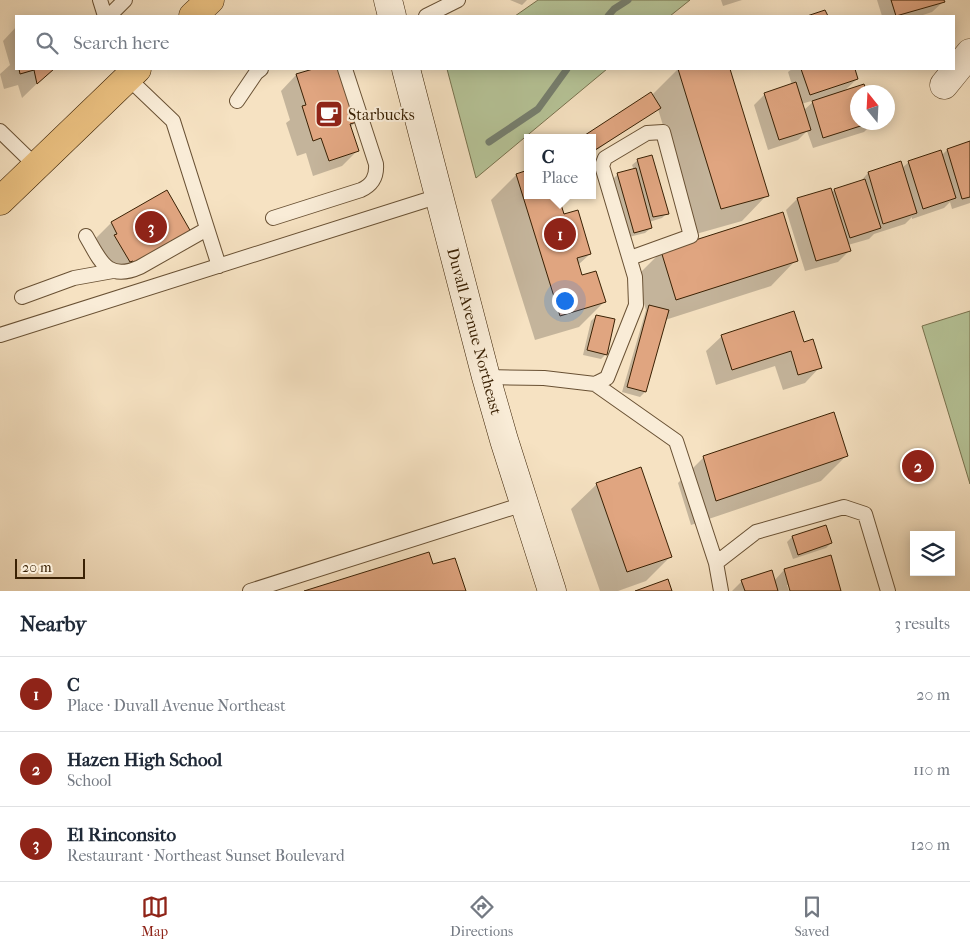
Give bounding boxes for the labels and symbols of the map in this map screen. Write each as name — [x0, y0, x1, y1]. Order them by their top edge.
north arrow — [850, 85, 895, 130]
cafe icon: Starbucks — [314, 99, 344, 129]
place label: Starbucks — [348, 105, 415, 124]
pin: 3 — [135, 208, 167, 246]
pin: 1 — [544, 215, 576, 253]
street label: Duvall Avenue Northeast — [443, 246, 506, 417]
your location — [552, 288, 578, 314]
pin: 2 — [902, 447, 934, 485]
scale bar — [15, 556, 85, 579]

